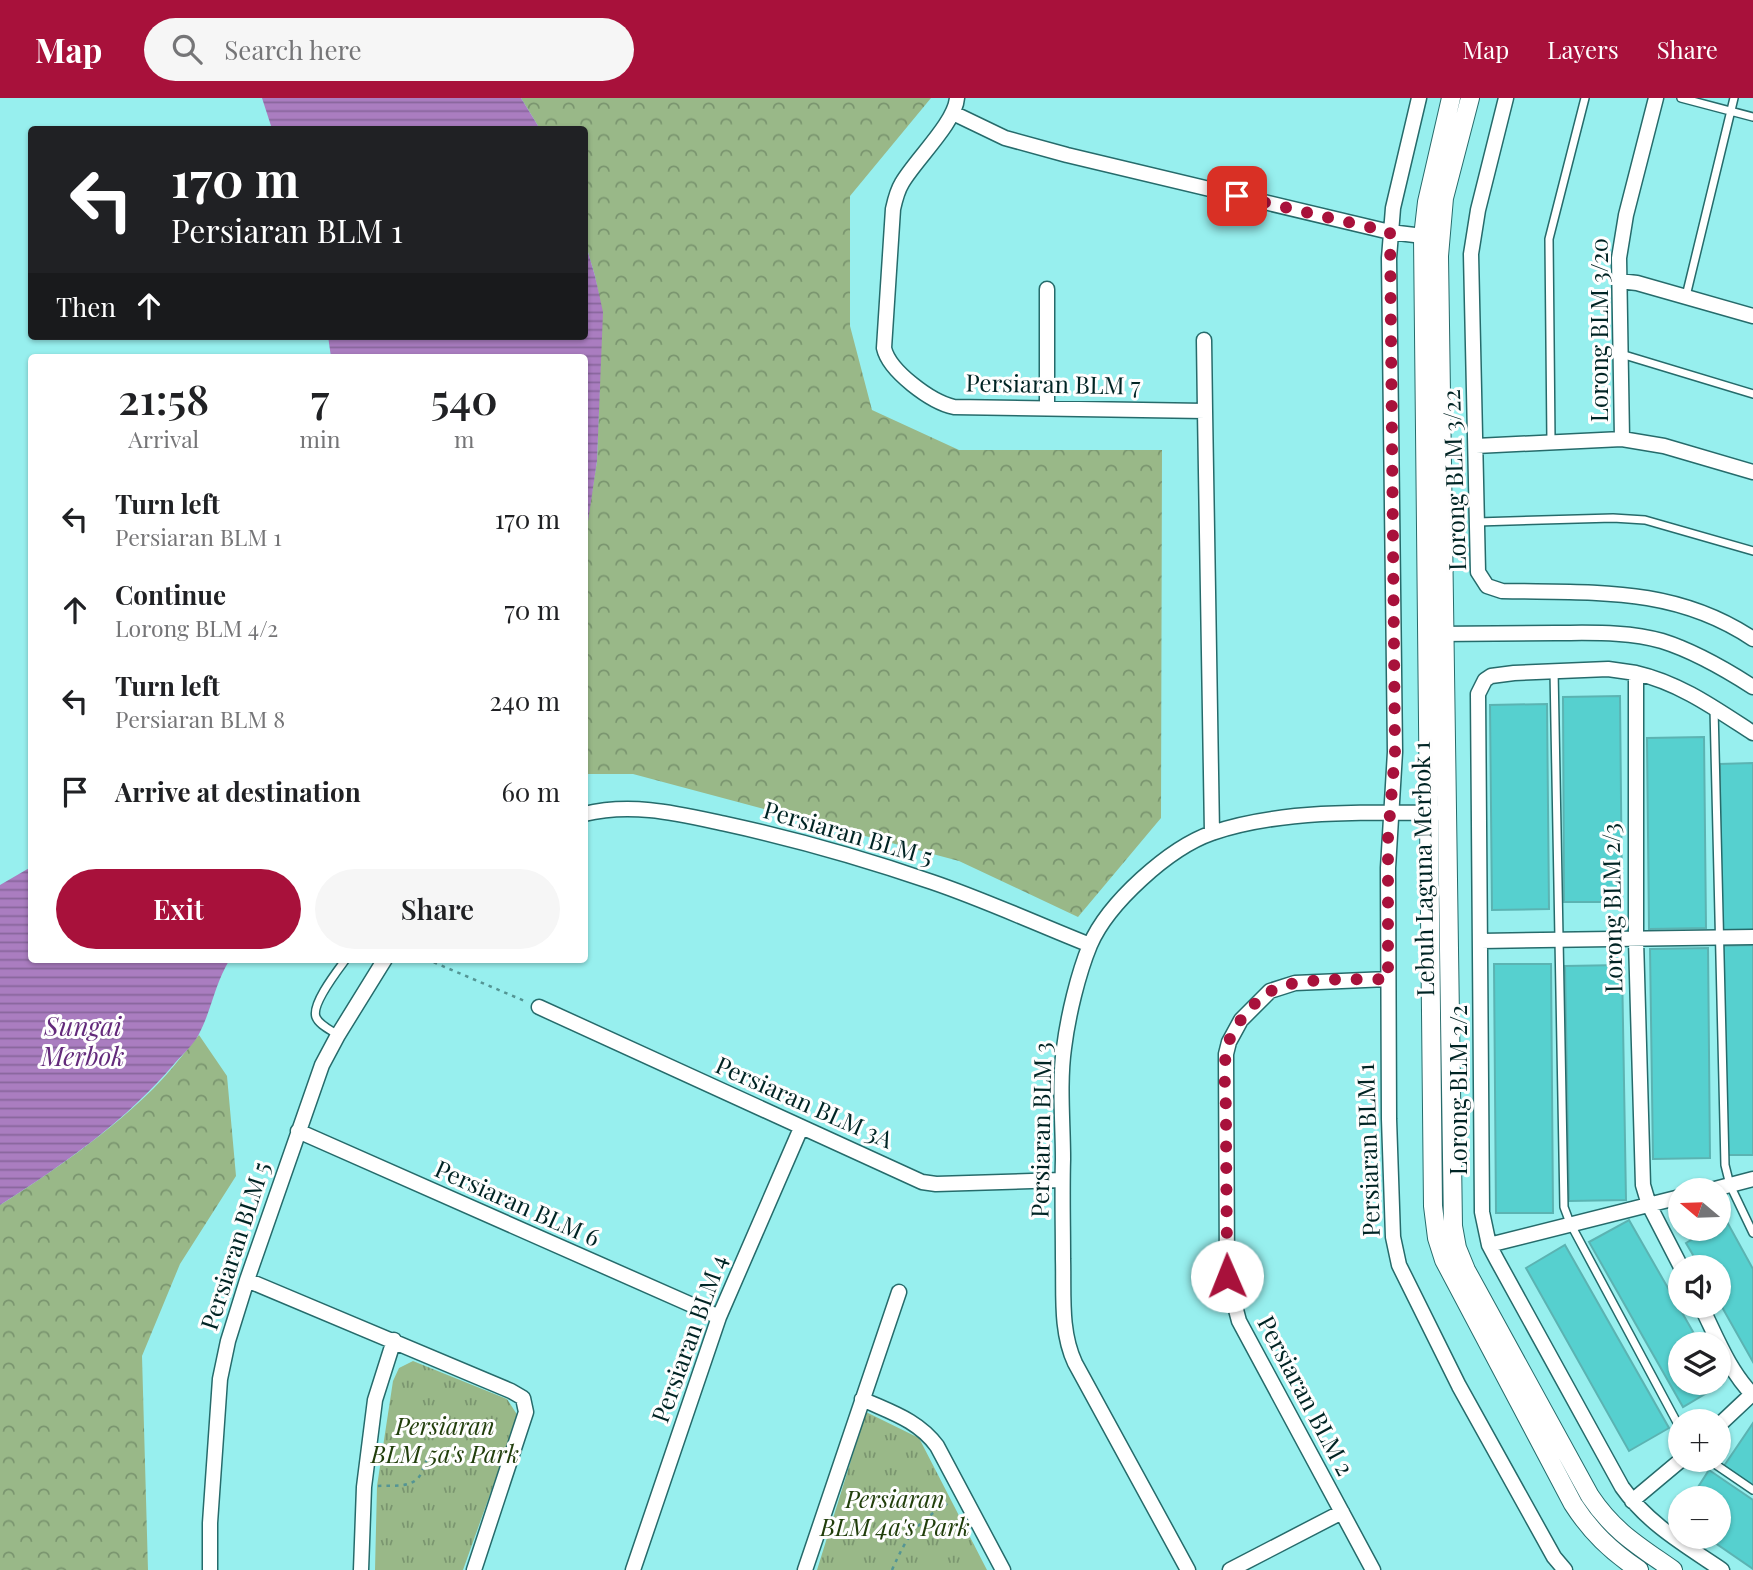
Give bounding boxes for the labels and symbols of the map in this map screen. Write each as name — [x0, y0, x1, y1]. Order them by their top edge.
pin — [1207, 166, 1267, 226]
street label: Lorong BLM 3/20 — [1582, 238, 1614, 422]
street label: Persiaran BLM 7 — [965, 365, 1141, 401]
street label: Lorong BLM 3/22 — [1434, 389, 1472, 571]
street label: Lebuh Laguna Merbok 1 — [1404, 741, 1440, 997]
street label: Persiaran BLM 5 — [760, 793, 937, 872]
street label: Lorong BLM 2/3 — [1594, 823, 1628, 993]
street label: Lorong BLM 2/2 — [1441, 1005, 1473, 1175]
water label: Sungai Merbok — [40, 1008, 125, 1073]
street label: Persiaran BLM 3 — [1022, 1042, 1058, 1218]
street label: Persiaran BLM 3A — [711, 1048, 899, 1155]
street label: Persiaran BLM 1 — [1348, 1062, 1386, 1238]
street label: Persiaran BLM 6 — [430, 1151, 605, 1253]
street label: Persiaran BLM 5 — [192, 1157, 276, 1334]
north arrow — [1668, 1178, 1731, 1241]
position arrow — [1190, 1239, 1264, 1313]
street label: Persiaran BLM 4 — [643, 1250, 733, 1427]
street label: Persiaran BLM 2 — [1251, 1310, 1362, 1481]
park label: Persiaran BLM 5a's Park — [370, 1409, 519, 1469]
park label: Persiaran BLM 4a's Park — [819, 1482, 970, 1542]

